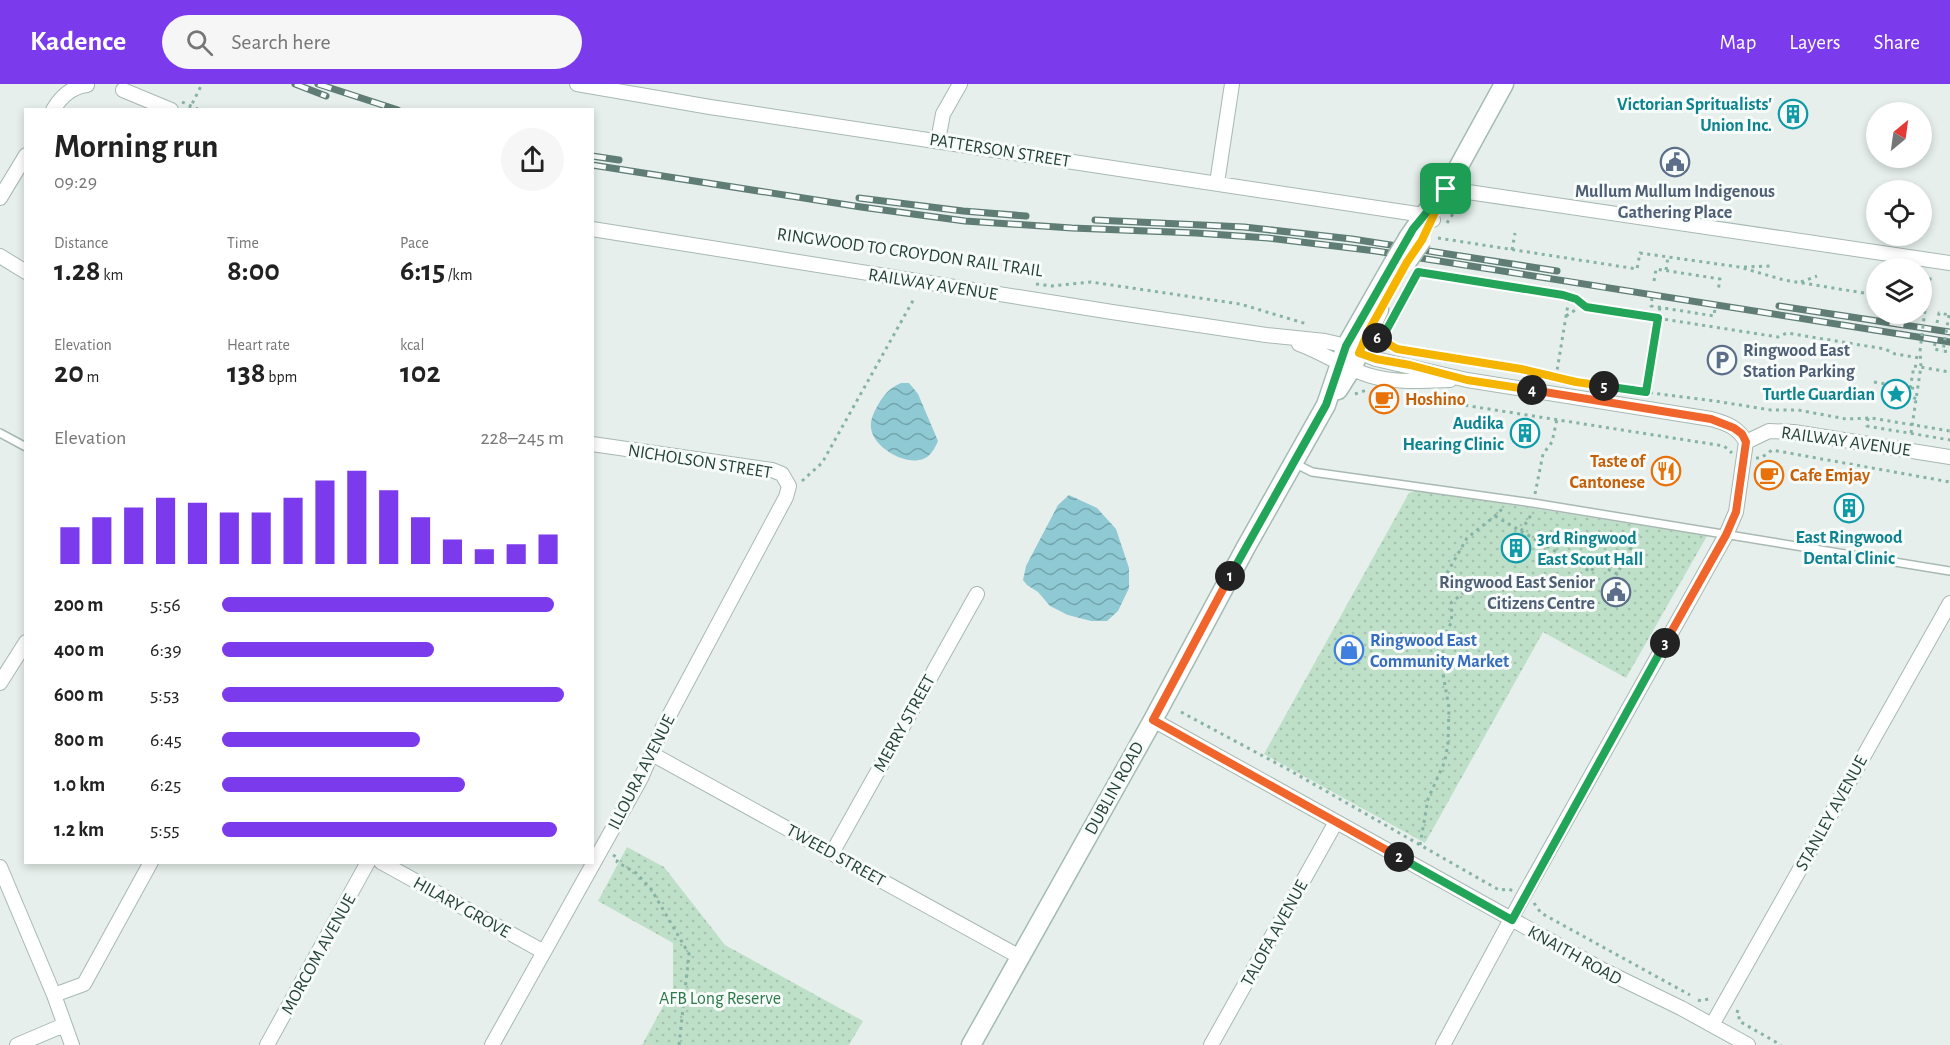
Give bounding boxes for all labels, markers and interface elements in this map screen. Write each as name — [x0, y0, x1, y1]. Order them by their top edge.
search box — [162, 15, 582, 69]
icon: search — [183, 26, 216, 59]
text: Kadence — [30, 28, 126, 56]
text: Search here — [231, 31, 331, 53]
text: Map — [1720, 32, 1756, 53]
text: Layers — [1789, 32, 1840, 53]
text: Share — [1873, 32, 1920, 53]
place label: Victorian Spritualists' Union Inc. — [1617, 96, 1772, 135]
building icon: Victorian Spritualists' Union Inc. — [1777, 98, 1809, 130]
north arrow — [1866, 102, 1932, 168]
map controls — [1866, 102, 1932, 324]
button: share — [501, 128, 564, 191]
text: Morning run — [54, 131, 218, 164]
street label: PATTERSON STREET — [928, 131, 1072, 171]
public building icon: Mullum Mullum Indigenous Gathering Place — [1659, 146, 1691, 178]
pin — [1420, 163, 1471, 214]
text: 09:29 — [54, 172, 97, 192]
icon: arrive — [1429, 172, 1462, 205]
button: locate — [1866, 180, 1932, 246]
place label: Mullum Mullum Indigenous Gathering Place — [1575, 183, 1775, 222]
street label: RINGWOOD TO CROYDON RAIL TRAIL — [776, 225, 1044, 281]
text: Distance — [54, 235, 108, 251]
text: Time — [227, 235, 259, 251]
text: Pace — [400, 235, 429, 251]
text: 1.28 — [54, 256, 101, 286]
text: 8:00 — [227, 256, 280, 286]
text: 6:15 — [400, 256, 445, 286]
button: layers — [1866, 258, 1932, 324]
street label: RAILWAY AVENUE — [867, 266, 999, 304]
text: km — [101, 267, 123, 283]
text: /km — [445, 267, 472, 283]
pin: 6 — [1362, 323, 1392, 353]
text: 6 — [1373, 330, 1381, 346]
text: Elevation — [54, 337, 112, 353]
text: Heart rate — [227, 337, 290, 353]
text: kcal — [400, 337, 424, 353]
place label: Ringwood East Station Parking — [1743, 342, 1856, 381]
parking icon: Ringwood East Station Parking — [1706, 344, 1738, 376]
text: 20 — [54, 358, 84, 388]
text: 138 — [227, 358, 266, 388]
text: 102 — [400, 358, 441, 388]
text: m — [84, 369, 99, 385]
text: bpm — [266, 369, 297, 385]
pin: 5 — [1589, 371, 1619, 401]
pin: 4 — [1517, 375, 1547, 405]
text: 5 — [1601, 378, 1607, 394]
place icon: Turtle Guardian — [1880, 378, 1912, 410]
text: 4 — [1528, 382, 1536, 398]
cafe icon: Hoshino — [1368, 383, 1400, 415]
place label: Turtle Guardian — [1763, 386, 1875, 404]
place label: Hoshino — [1405, 391, 1466, 409]
place label: Audika Hearing Clinic — [1403, 415, 1504, 454]
building icon: Audika Hearing Clinic — [1509, 417, 1541, 449]
street label: RAILWAY AVENUE — [1780, 424, 1912, 460]
text: Elevation — [54, 428, 126, 448]
text: 228–245 m — [480, 428, 564, 448]
street label: NICHOLSON STREET — [627, 442, 773, 482]
place label: Taste of Cantonese — [1569, 453, 1647, 492]
restaurant icon: Taste of Cantonese — [1650, 455, 1682, 487]
cafe icon: Cafe Emjay — [1753, 459, 1785, 491]
place label: Cafe Emjay — [1790, 467, 1871, 485]
building icon: East Ringwood Dental Clinic — [1833, 492, 1865, 524]
place label: East Ringwood Dental Clinic — [1796, 529, 1903, 568]
place label: 3rd Ringwood East Scout Hall — [1537, 530, 1643, 569]
building icon: 3rd Ringwood East Scout Hall — [1500, 532, 1532, 564]
pin: 1 — [1215, 561, 1245, 591]
text: 1 — [1227, 568, 1233, 584]
place label: Ringwood East Senior Citizens Centre — [1439, 574, 1596, 613]
public building icon: Ringwood East Senior Citizens Centre — [1600, 576, 1632, 608]
text: 200 m — [54, 595, 103, 615]
text: 5:56 — [150, 595, 181, 615]
pin: 3 — [1650, 628, 1680, 658]
place label: Ringwood East Community Market — [1370, 632, 1509, 671]
shop icon: Ringwood East Community Market — [1333, 634, 1365, 666]
text: 3 — [1662, 635, 1668, 651]
text: 400 m — [54, 640, 104, 660]
text: 6:39 — [150, 640, 182, 660]
street label: MERRY STREET — [871, 672, 939, 775]
text: 600 m — [54, 685, 104, 705]
text: 5:53 — [150, 685, 180, 705]
street label: ILLOURA AVENUE — [605, 712, 679, 833]
text: 800 m — [54, 730, 104, 750]
text: 6:45 — [150, 730, 182, 750]
street label: DUBLIN ROAD — [1082, 739, 1148, 838]
street label: STANLEY AVENUE — [1793, 753, 1871, 874]
text: 1.0 km — [54, 775, 105, 795]
text: 6:25 — [150, 775, 181, 795]
text: 1.2 km — [54, 820, 104, 840]
text: 5:55 — [150, 820, 180, 840]
street label: TWEED STREET — [783, 821, 888, 891]
pin: 2 — [1384, 842, 1414, 872]
text: 2 — [1395, 849, 1403, 865]
street label: HILARY GROVE — [410, 874, 513, 942]
street label: TALOFA AVENUE — [1238, 877, 1312, 990]
street label: MORCOM AVENUE — [278, 891, 359, 1018]
street label: KNAITH ROAD — [1525, 923, 1624, 989]
park label: AFB Long Reserve — [659, 990, 781, 1008]

